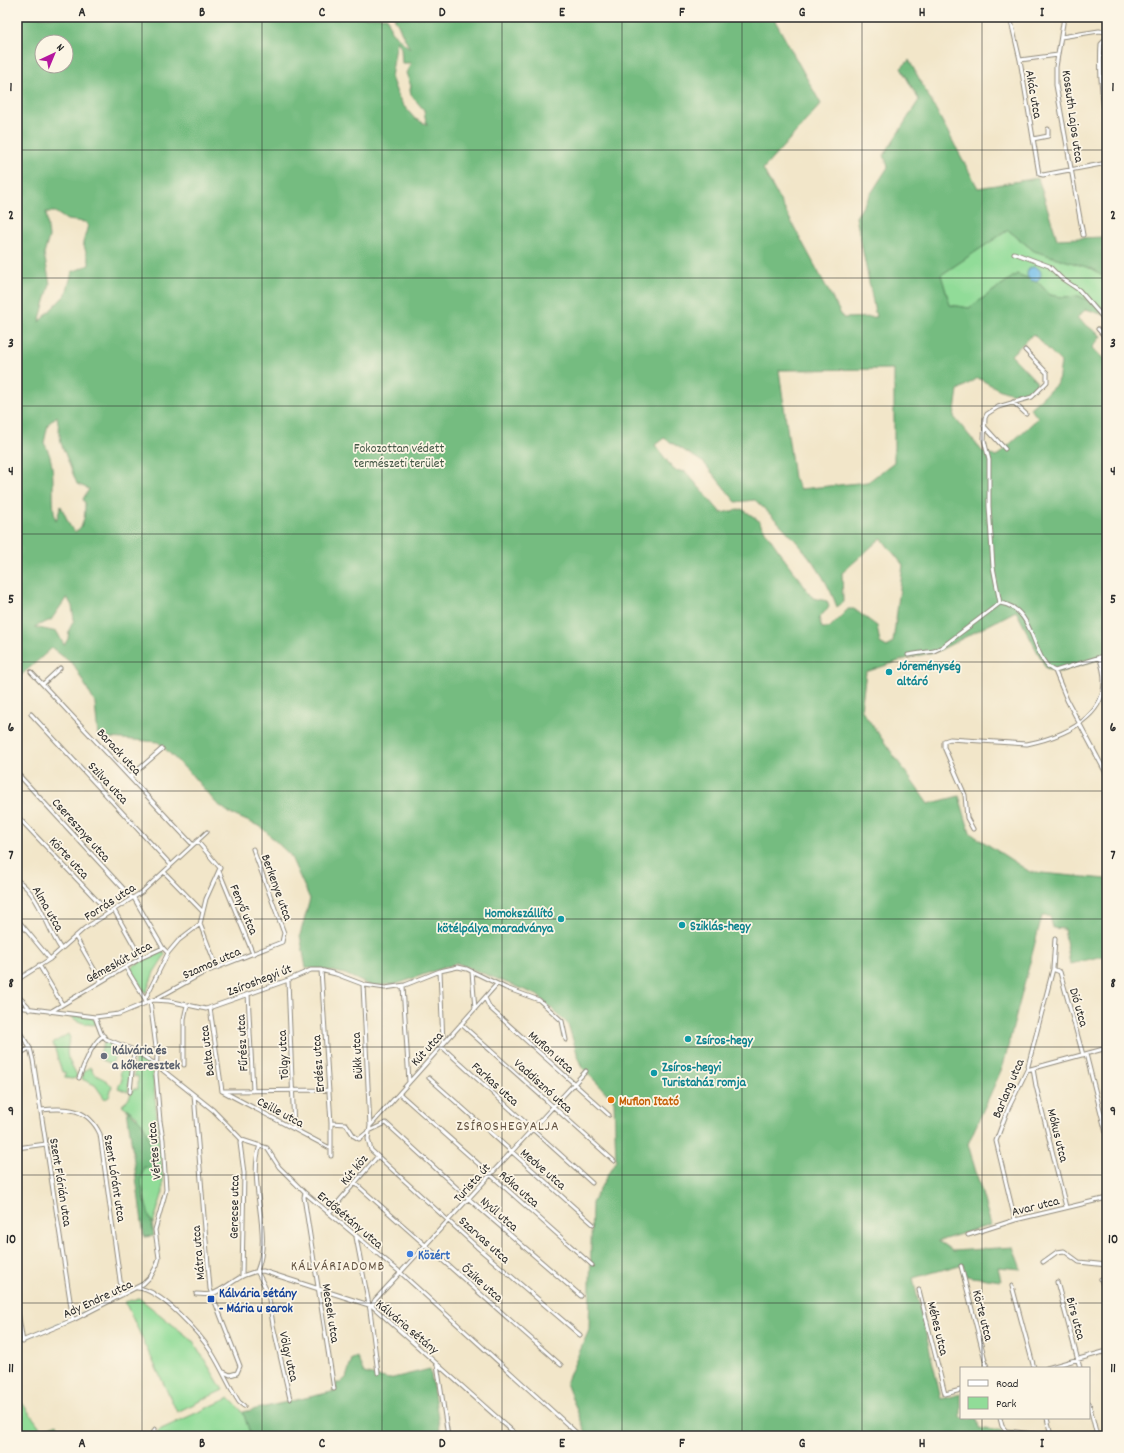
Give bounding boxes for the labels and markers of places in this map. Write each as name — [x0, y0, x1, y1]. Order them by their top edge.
place label: Jóreménység altáró — [897, 658, 961, 692]
marker: Jóreménység altáró — [884, 667, 894, 677]
place label: Homokszállító kötélpálya maradványa — [437, 905, 554, 939]
marker: Homokszállító kötélpálya maradványa — [556, 914, 566, 924]
place label: Sziklás-hegy — [690, 918, 751, 937]
marker: Sziklás-hegy — [677, 920, 687, 930]
place label: Zsíros-hegy — [696, 1032, 753, 1051]
marker: Zsíros-hegy — [683, 1034, 693, 1044]
place label: Kálvária és a kőkeresztek — [112, 1042, 181, 1076]
marker: Kálvária és a kőkeresztek — [99, 1051, 109, 1061]
place label: Zsíros-hegyi Turistaház romja — [662, 1059, 747, 1093]
marker: Zsíros-hegyi Turistaház romja — [649, 1068, 659, 1078]
place label: Muflon Itató — [619, 1093, 679, 1112]
marker: Muflon Itató — [606, 1095, 616, 1105]
place label: Közért — [418, 1247, 450, 1266]
marker: Közért — [405, 1249, 415, 1259]
place label: Kálvária sétány - Mária u sarok — [219, 1285, 297, 1319]
marker: Kálvária sétány - Mária u sarok — [206, 1294, 216, 1304]

